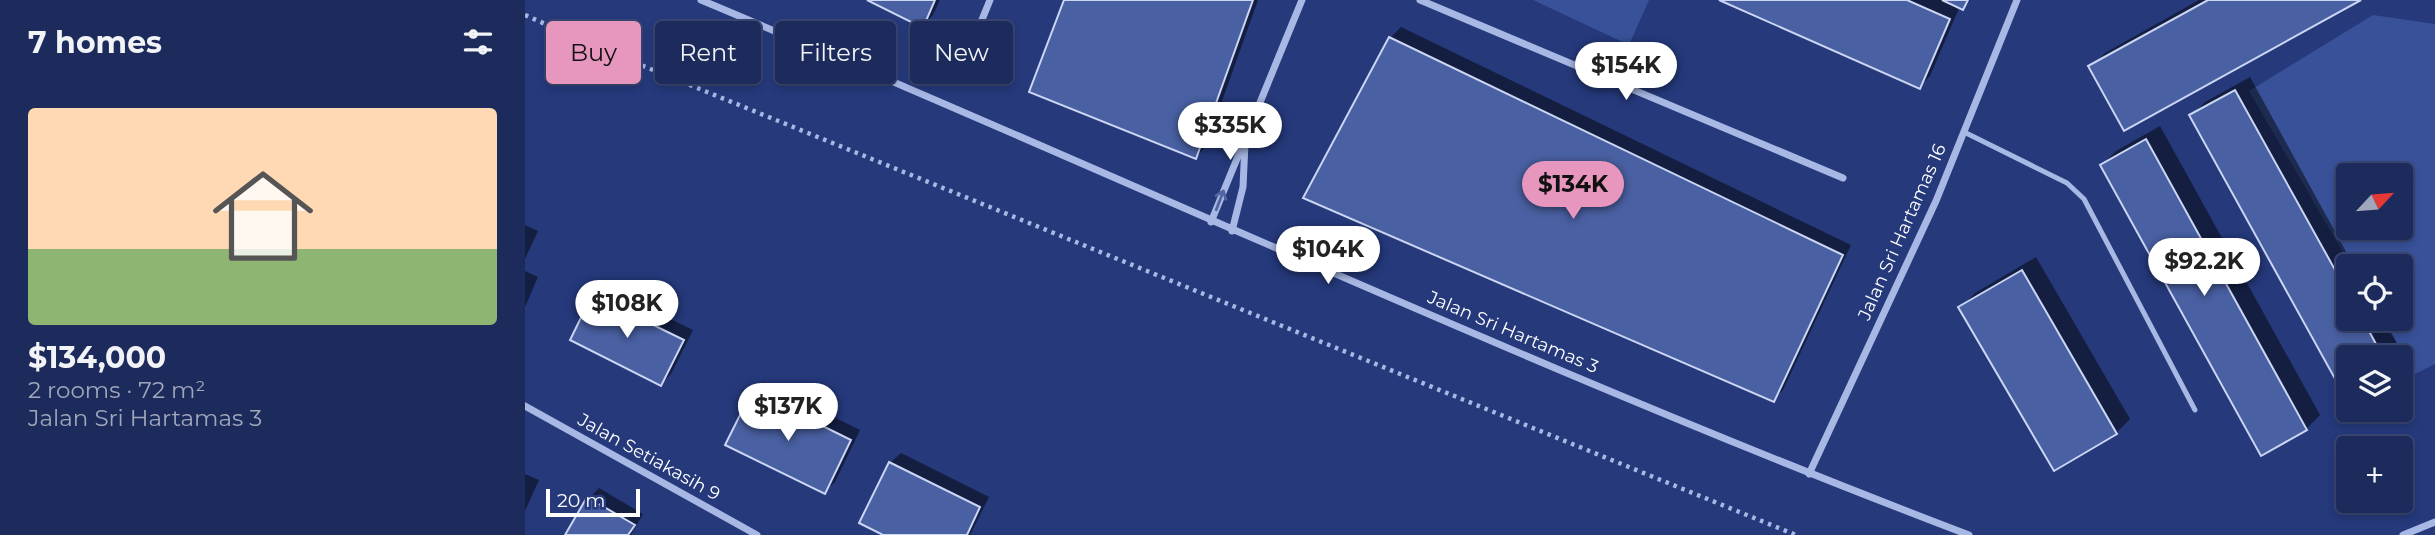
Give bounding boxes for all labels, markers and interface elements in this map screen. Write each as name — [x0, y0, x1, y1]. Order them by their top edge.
chip: Buy — [546, 21, 641, 84]
chip: Rent — [655, 21, 761, 84]
chip: Filters — [775, 21, 896, 84]
chip: New — [910, 21, 1013, 84]
icon: filters — [459, 23, 497, 61]
text: 7 homes — [28, 24, 162, 61]
pin: $154K — [1577, 42, 1675, 102]
text: $154K — [1591, 51, 1661, 79]
pin: $335K — [1181, 102, 1279, 162]
text: $335K — [1194, 111, 1266, 139]
street label: Jalan Sri Hartamas 16 — [1853, 140, 1951, 324]
icon: home — [200, 153, 326, 279]
pin: $134K — [1524, 162, 1622, 221]
north arrow — [2336, 163, 2413, 240]
map controls — [2336, 163, 2413, 513]
text: $134K — [1538, 170, 1608, 198]
one-way arrow — [1214, 190, 1227, 211]
pin: $104K — [1279, 226, 1377, 286]
text: $104K — [1292, 235, 1364, 263]
pin: $92.2K — [2147, 238, 2261, 298]
text: $92.2K — [2164, 247, 2244, 275]
button: locate — [2336, 254, 2413, 331]
pin: $108K — [578, 280, 676, 340]
street label: Jalan Sri Hartamas 3 — [1423, 286, 1602, 378]
text: $108K — [591, 289, 663, 317]
text: $134,000 — [28, 339, 166, 376]
button: layers — [2336, 345, 2413, 422]
text: 2 rooms · 72 m² — [28, 376, 205, 404]
pin: $137K — [739, 384, 837, 443]
text: $137K — [754, 392, 822, 420]
text: Jalan Sri Hartamas 3 — [28, 404, 262, 432]
street label: Jalan Setiakasih 9 — [573, 408, 724, 505]
button: + — [2336, 436, 2413, 513]
scale bar — [546, 486, 641, 518]
text: 20 m — [557, 489, 605, 512]

